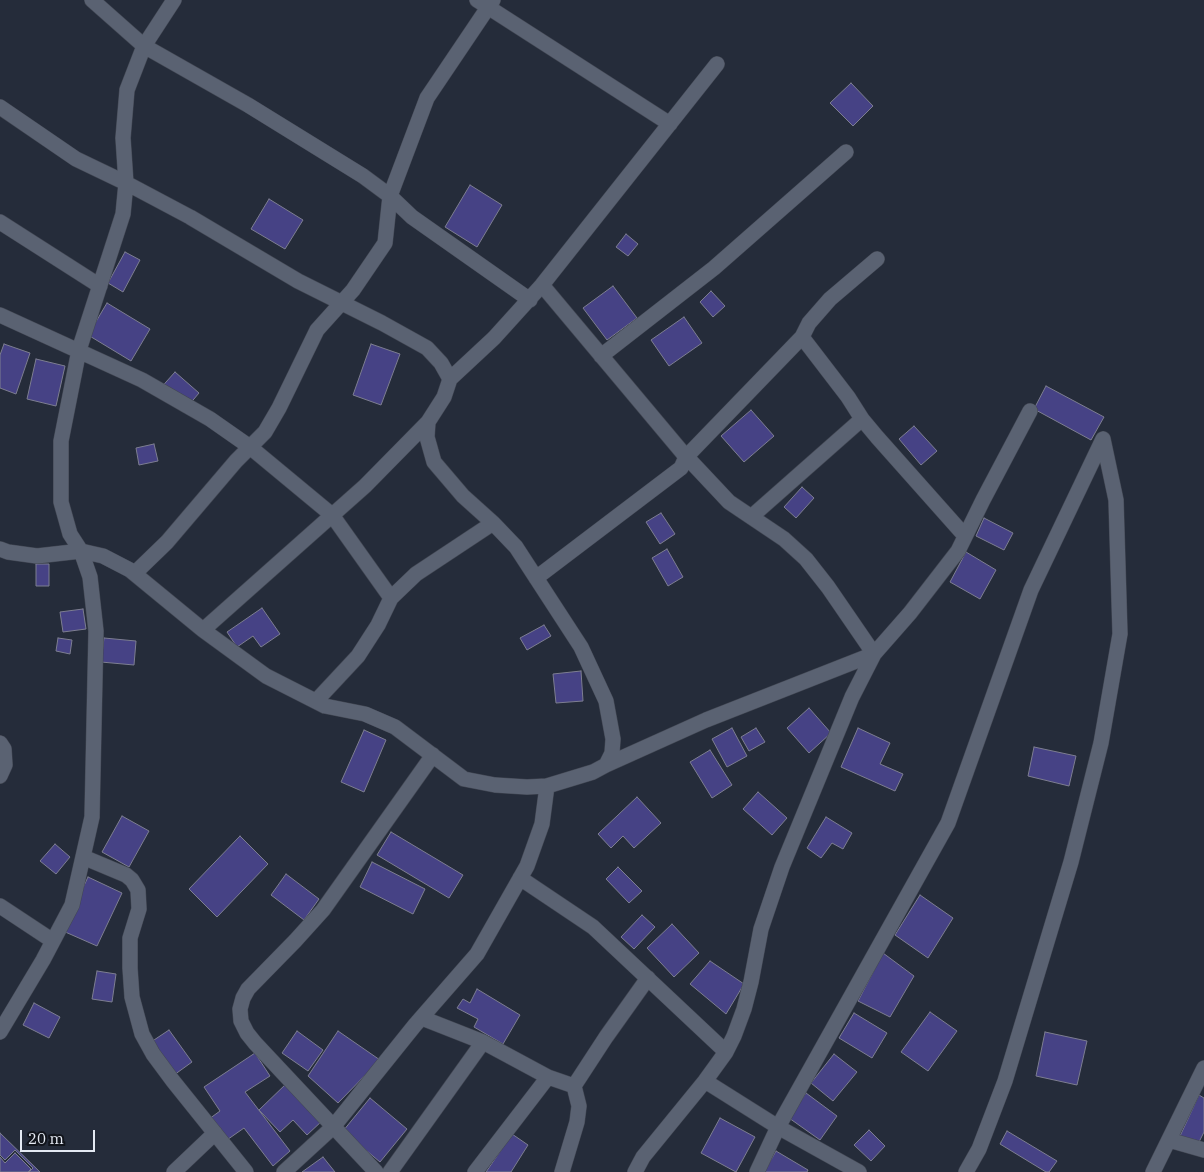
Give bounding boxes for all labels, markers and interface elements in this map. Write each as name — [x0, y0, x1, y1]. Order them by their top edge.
scale bar — [22, 1120, 98, 1152]
text: 20 m — [28, 1129, 64, 1148]

